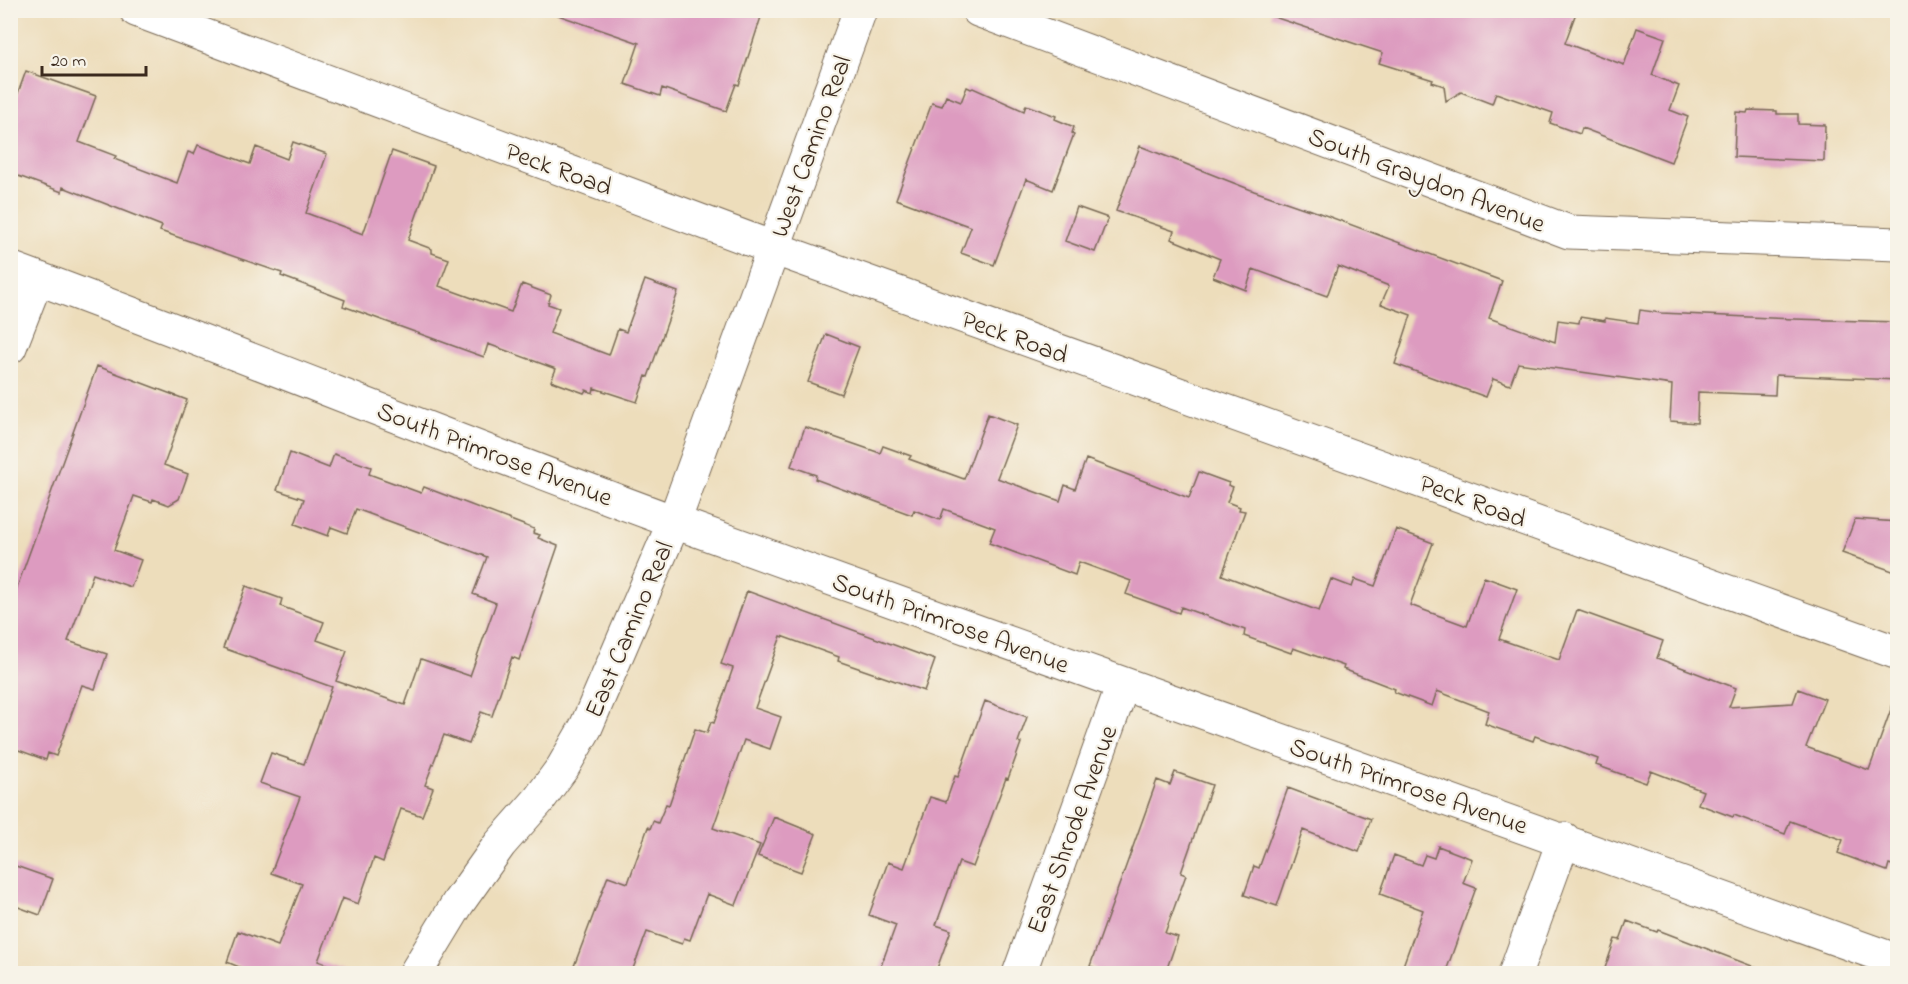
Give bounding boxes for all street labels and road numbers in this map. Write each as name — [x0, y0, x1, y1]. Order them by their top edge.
street label: West Camino Real — [762, 51, 863, 243]
street label: South Graydon Avenue — [1302, 119, 1550, 245]
street label: Peck Road — [499, 134, 617, 208]
street label: Peck Road — [955, 302, 1073, 376]
street label: South Primrose Avenue — [371, 393, 618, 518]
street label: Peck Road — [1413, 466, 1531, 540]
street label: East Camino Real — [576, 536, 685, 724]
street label: South Primrose Avenue — [826, 564, 1074, 685]
street label: East Shrode Avenue — [1018, 720, 1129, 940]
street label: South Primrose Avenue — [1284, 729, 1533, 847]

